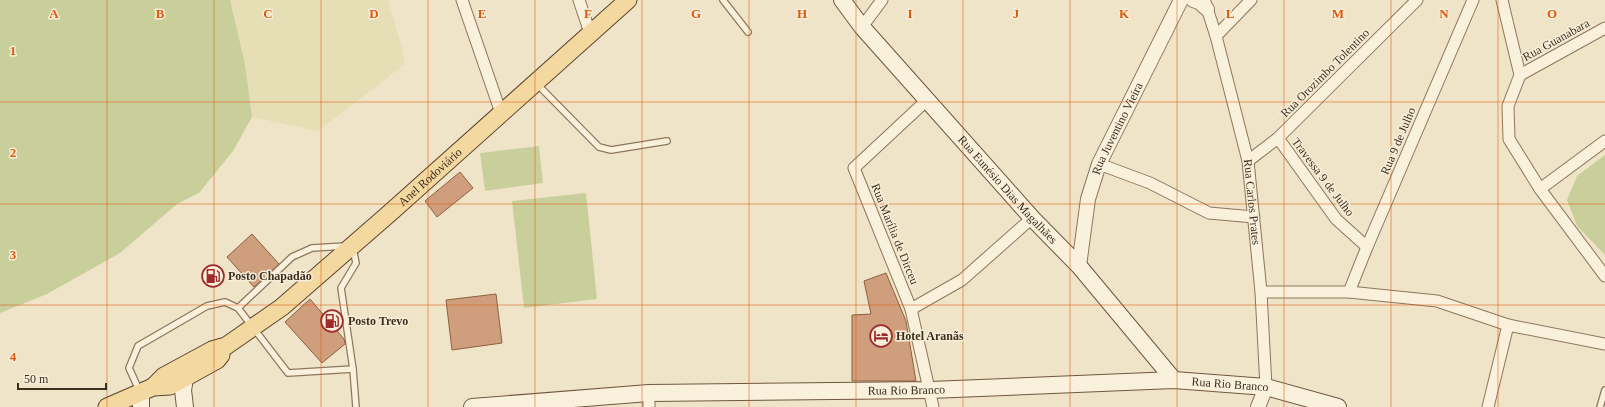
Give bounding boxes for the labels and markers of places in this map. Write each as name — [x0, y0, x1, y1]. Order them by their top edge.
fuel station icon: Posto Chapadão — [200, 263, 226, 289]
place label: Posto Chapadão — [228, 269, 312, 283]
fuel station icon: Posto Trevo — [319, 308, 345, 334]
place label: Posto Trevo — [348, 314, 408, 328]
hotel icon: Hotel Aranãs — [868, 323, 894, 349]
place label: Hotel Aranãs — [896, 329, 964, 343]

